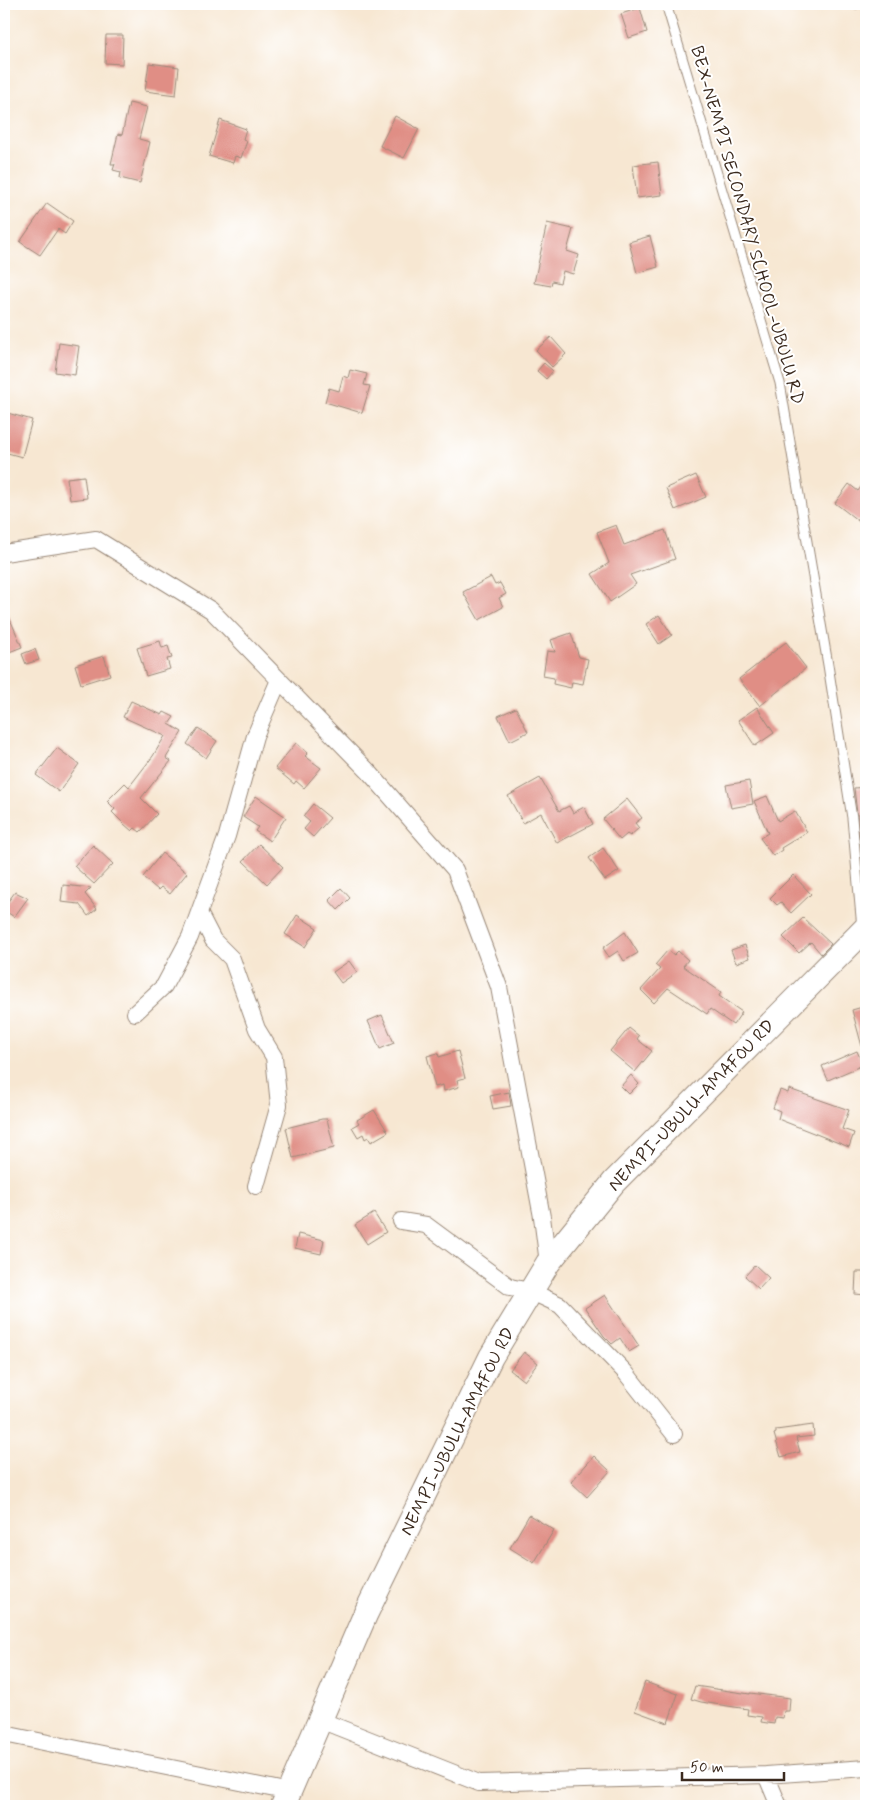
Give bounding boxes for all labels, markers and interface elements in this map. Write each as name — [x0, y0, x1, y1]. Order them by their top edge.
street label: BEX-NEMPI SECONDARY SCHOOL-UBULU RD — [684, 43, 810, 407]
street label: NEMPI-UBULU-AMAFOU RD — [603, 1014, 780, 1197]
street label: NEMPI-UBULU-AMAFOU RD — [395, 1323, 521, 1540]
scale bar — [682, 1750, 785, 1782]
text: 50 m — [690, 1758, 724, 1778]

